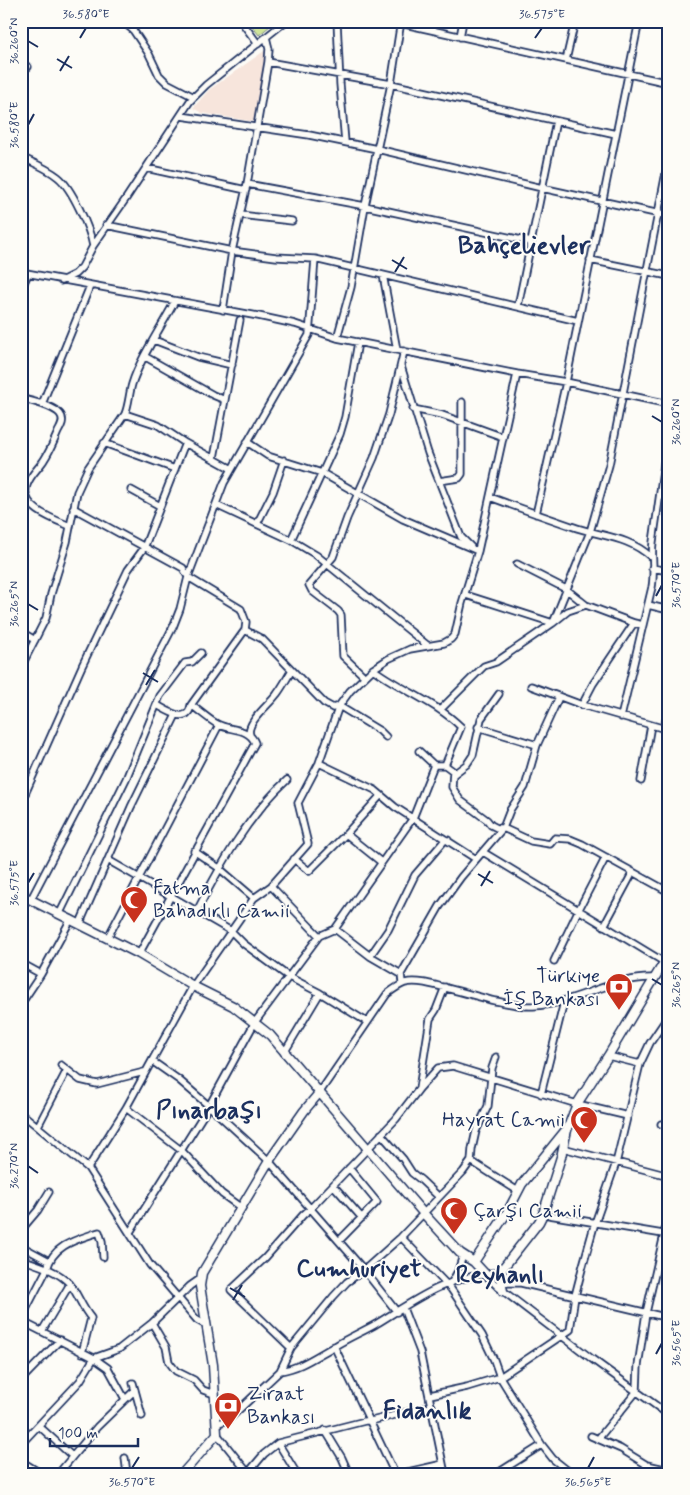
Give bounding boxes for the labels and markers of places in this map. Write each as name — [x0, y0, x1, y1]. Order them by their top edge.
place label: Fatma Bahadırlı Camii — [153, 875, 290, 925]
mosque icon: Fatma Bahadırlı Camii — [119, 885, 149, 924]
place label: Türkiye İş Bankası — [503, 963, 600, 1013]
bank icon: Türkiye İş Bankası — [604, 972, 634, 1011]
mosque icon: Hayrat Camii — [569, 1105, 599, 1144]
place label: Hayrat Camii — [442, 1107, 565, 1134]
mosque icon: Çarşı Camii — [439, 1196, 469, 1235]
place label: Çarşı Camii — [473, 1198, 582, 1225]
place label: Ziraat Bankası — [247, 1381, 315, 1431]
bank icon: Ziraat Bankası — [213, 1391, 243, 1430]

